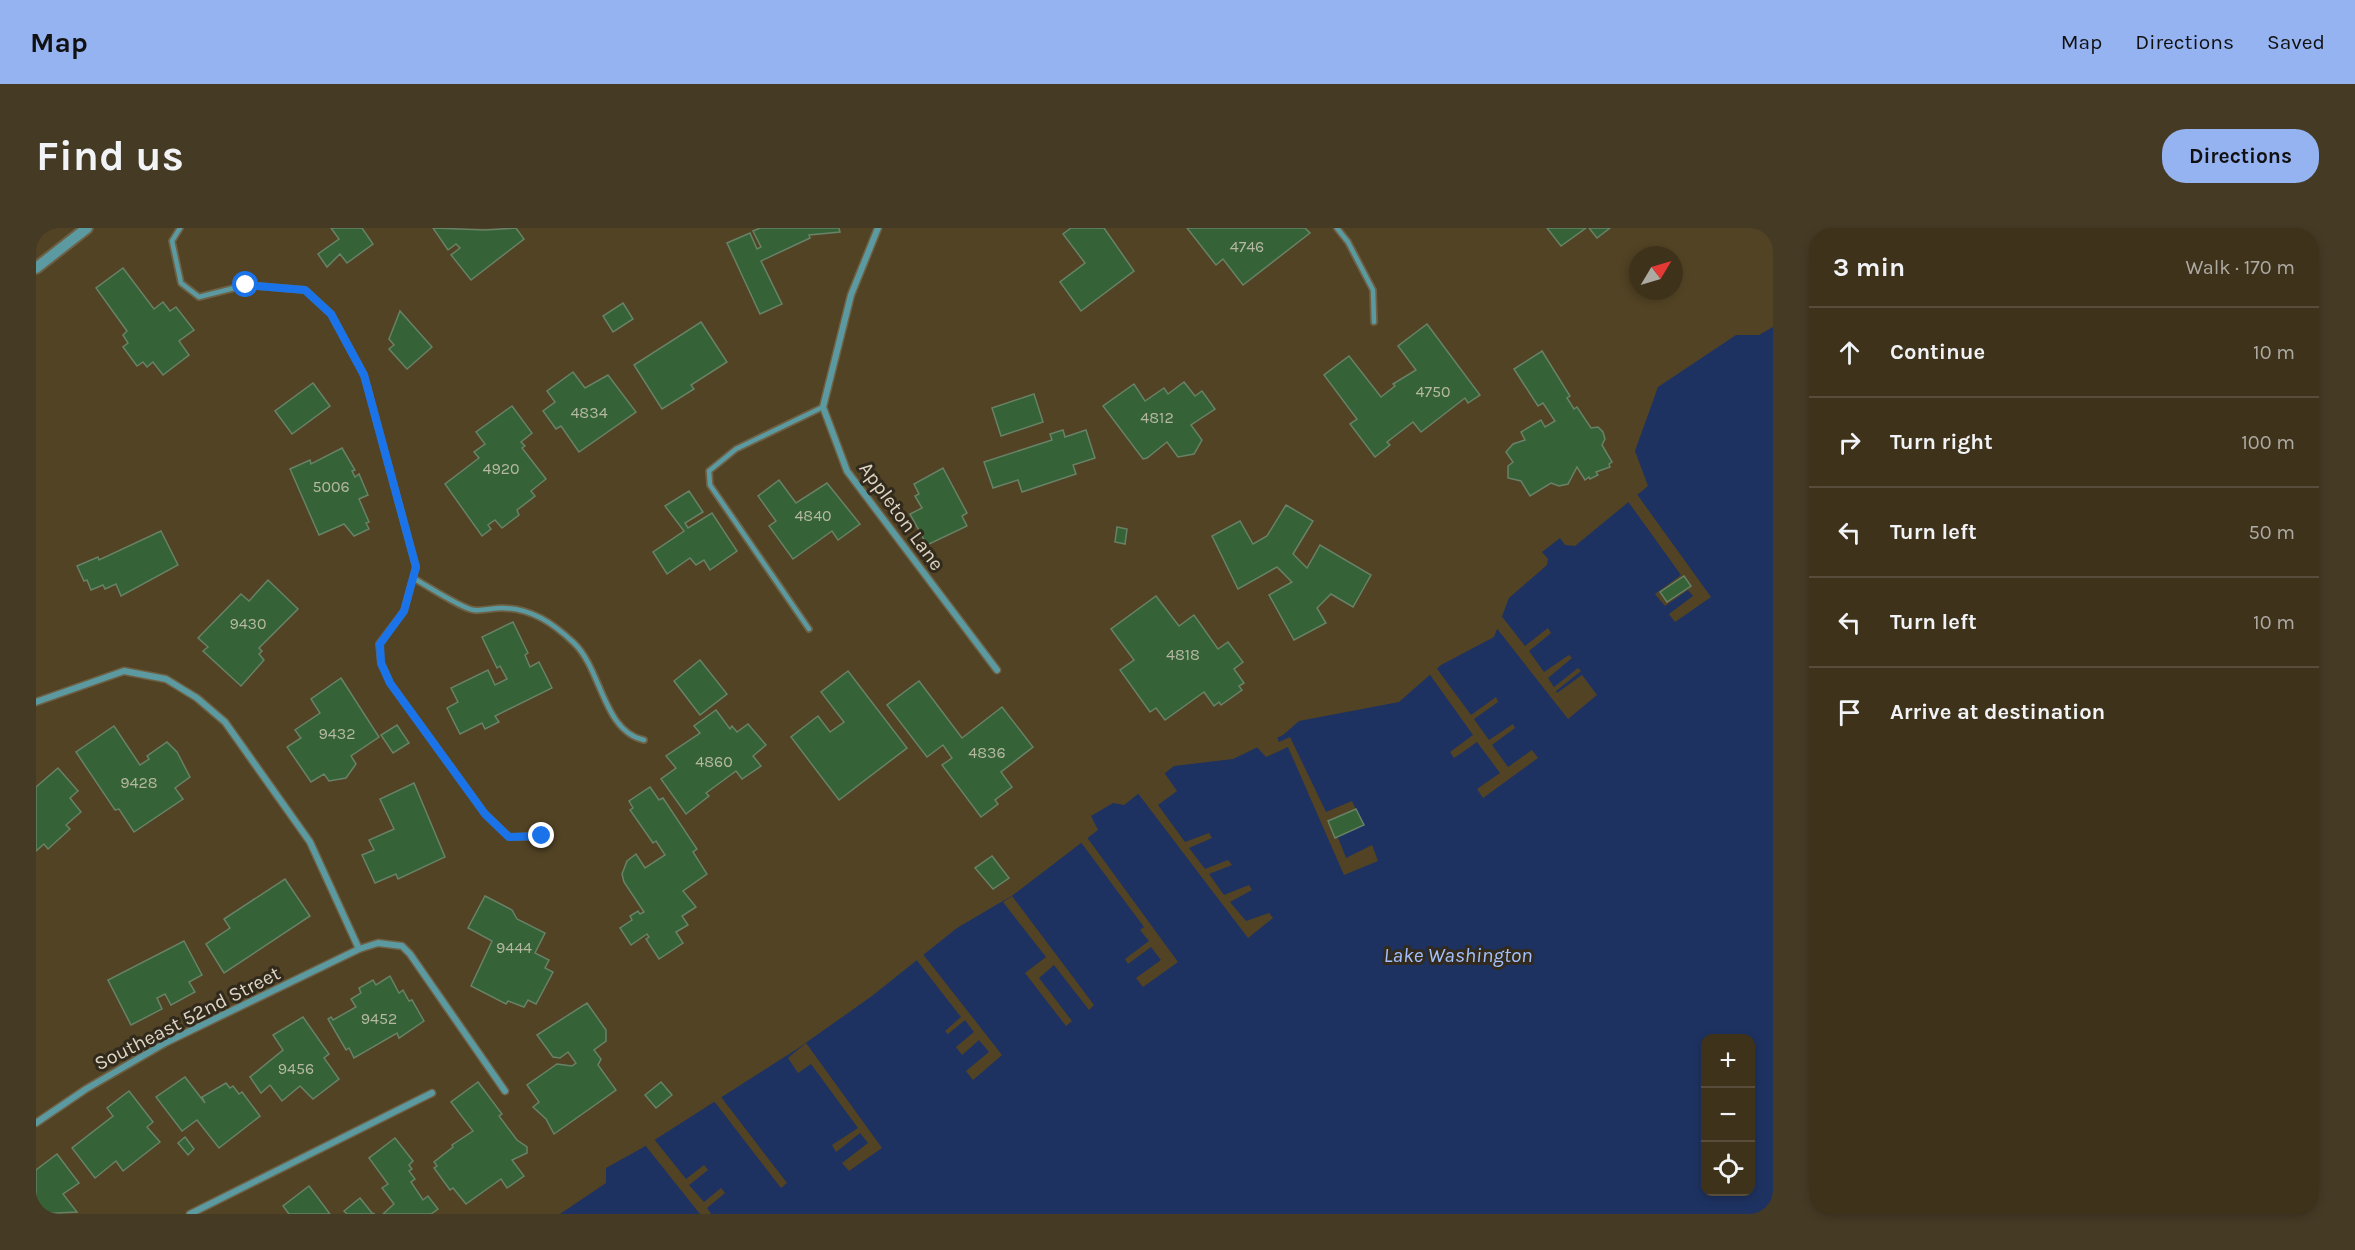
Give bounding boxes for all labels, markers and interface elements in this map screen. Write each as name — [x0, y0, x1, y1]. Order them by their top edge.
text: Map — [30, 26, 88, 59]
text: Map — [2061, 30, 2102, 54]
text: Directions — [2135, 30, 2234, 54]
text: Saved — [2267, 30, 2325, 54]
button: Directions — [2162, 129, 2319, 183]
text: Find us — [36, 131, 184, 181]
house number: 4746 — [1230, 237, 1264, 256]
north arrow — [1629, 246, 1683, 300]
text: 3 min — [1833, 252, 1905, 283]
text: Walk · 170 m — [2185, 256, 2295, 279]
route start — [232, 271, 258, 297]
icon: ahead — [1833, 336, 1866, 369]
text: Continue — [1890, 339, 1985, 365]
text: 10 m — [2253, 341, 2295, 364]
house number: 4750 — [1416, 382, 1450, 401]
house number: 4834 — [570, 403, 608, 422]
house number: 4812 — [1140, 408, 1174, 427]
icon: right — [1833, 426, 1866, 459]
text: Turn right — [1890, 429, 1993, 455]
text: 100 m — [2241, 431, 2295, 454]
street label: Appleton Lane — [854, 457, 949, 575]
house number: 4920 — [483, 459, 519, 478]
house number: 5006 — [312, 477, 350, 496]
house number: 4840 — [794, 506, 832, 525]
icon: left — [1833, 516, 1866, 549]
text: Turn left — [1890, 519, 1977, 545]
text: 50 m — [2248, 521, 2295, 544]
icon: left — [1833, 606, 1866, 639]
text: Turn left — [1890, 609, 1977, 635]
text: 10 m — [2253, 611, 2295, 634]
house number: 9430 — [229, 614, 267, 633]
house number: 4818 — [1166, 645, 1200, 664]
icon: arrive — [1833, 696, 1866, 729]
text: Arrive at destination — [1890, 699, 2105, 725]
house number: 9432 — [319, 724, 355, 743]
house number: 4836 — [968, 743, 1006, 762]
house number: 4860 — [695, 752, 733, 771]
house number: 9428 — [120, 773, 158, 792]
route end — [528, 822, 554, 848]
house number: 9444 — [496, 938, 532, 957]
water label: Lake Washington — [1383, 943, 1533, 967]
street label: Southeast 52nd Street — [91, 961, 284, 1075]
house number: 9452 — [361, 1009, 397, 1028]
map controls — [1701, 1034, 1755, 1196]
button: + — [1701, 1034, 1755, 1088]
house number: 9456 — [278, 1059, 314, 1078]
button: − — [1701, 1088, 1755, 1142]
button: locate — [1701, 1142, 1755, 1196]

